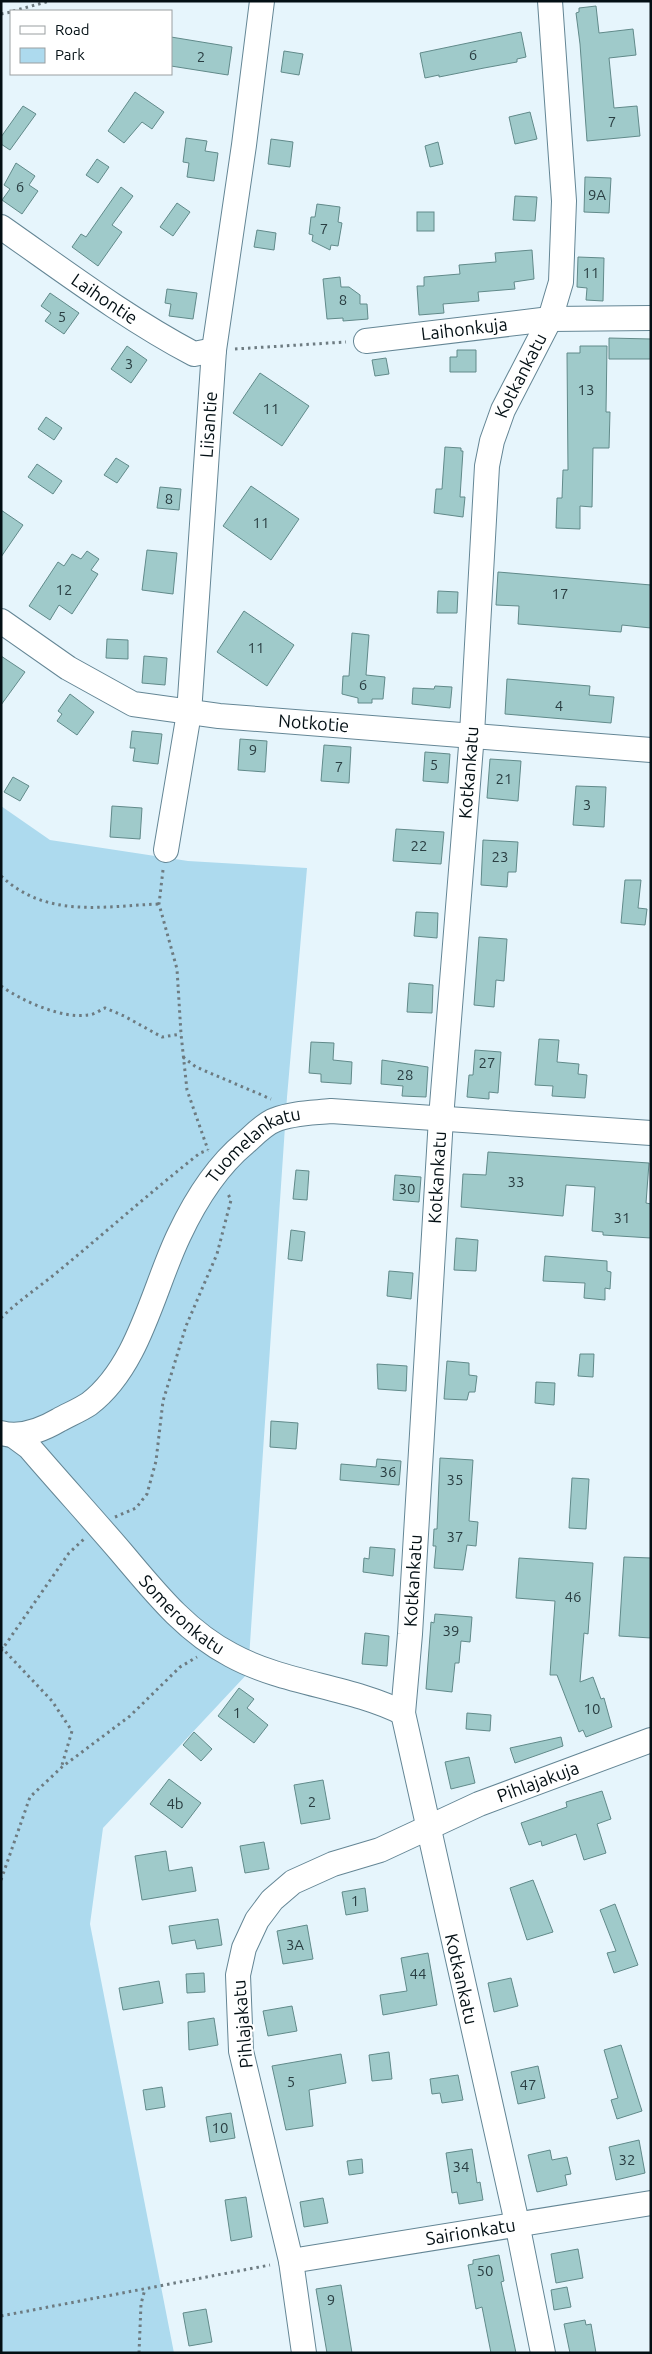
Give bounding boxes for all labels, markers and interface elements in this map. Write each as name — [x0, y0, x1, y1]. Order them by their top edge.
legend — [10, 10, 172, 75]
text: Road — [55, 21, 90, 38]
text: Park — [55, 46, 85, 63]
house number: 6 — [469, 46, 477, 63]
house number: 2 — [197, 48, 205, 65]
house number: 7 — [608, 113, 616, 130]
house number: 6 — [16, 178, 24, 195]
house number: 9A — [588, 186, 606, 203]
house number: 7 — [320, 220, 328, 237]
house number: 11 — [583, 264, 599, 281]
street label: Laihontie — [68, 269, 142, 328]
house number: 8 — [339, 291, 347, 308]
house number: 5 — [58, 308, 66, 325]
street label: Laihonkuja — [420, 313, 509, 343]
street label: Kotkankatu — [490, 330, 550, 420]
house number: 3 — [125, 355, 133, 372]
house number: 13 — [578, 381, 594, 398]
street label: Liisantie — [196, 391, 220, 458]
house number: 11 — [263, 400, 279, 417]
house number: 8 — [165, 490, 173, 507]
house number: 11 — [253, 514, 269, 531]
house number: 12 — [56, 581, 72, 598]
house number: 17 — [552, 585, 568, 602]
house number: 11 — [248, 639, 264, 656]
house number: 6 — [359, 676, 367, 693]
house number: 4 — [555, 697, 563, 714]
street label: Notkotie — [278, 710, 350, 735]
street label: Kotkankatu — [454, 726, 481, 819]
house number: 9 — [249, 741, 257, 758]
house number: 5 — [430, 756, 438, 773]
house number: 7 — [335, 758, 343, 775]
house number: 21 — [496, 770, 512, 787]
house number: 3 — [583, 796, 591, 813]
house number: 22 — [411, 837, 427, 854]
house number: 23 — [492, 848, 508, 865]
house number: 27 — [479, 1054, 495, 1071]
house number: 28 — [397, 1066, 413, 1083]
street label: Tuomelankatu — [201, 1103, 302, 1186]
street label: Kotkankatu — [424, 1130, 449, 1224]
house number: 33 — [508, 1173, 524, 1190]
house number: 30 — [399, 1180, 415, 1197]
house number: 31 — [614, 1209, 630, 1226]
house number: 36 — [380, 1463, 396, 1480]
house number: 35 — [447, 1471, 463, 1488]
house number: 37 — [447, 1528, 463, 1545]
street label: Kotkankatu — [399, 1534, 425, 1627]
street label: Someronkatu — [136, 1570, 228, 1658]
house number: 46 — [565, 1588, 581, 1605]
house number: 39 — [443, 1622, 459, 1639]
house number: 10 — [584, 1700, 600, 1717]
house number: 1 — [233, 1704, 241, 1721]
street label: Pihlajakuja — [494, 1757, 581, 1806]
house number: 2 — [308, 1793, 316, 1810]
house number: 4b — [166, 1795, 184, 1812]
house number: 1 — [351, 1892, 359, 1909]
street label: Kotkankatu — [442, 1931, 482, 2026]
house number: 3A — [286, 1936, 304, 1953]
house number: 44 — [410, 1965, 426, 1982]
street label: Pihlajakatu — [228, 1979, 256, 2069]
house number: 5 — [287, 2073, 295, 2090]
house number: 47 — [520, 2076, 536, 2093]
house number: 10 — [212, 2119, 228, 2136]
house number: 32 — [619, 2151, 635, 2168]
house number: 34 — [453, 2158, 469, 2175]
street label: Sairionkatu — [424, 2214, 517, 2248]
house number: 50 — [477, 2262, 493, 2279]
house number: 9 — [327, 2291, 335, 2308]

